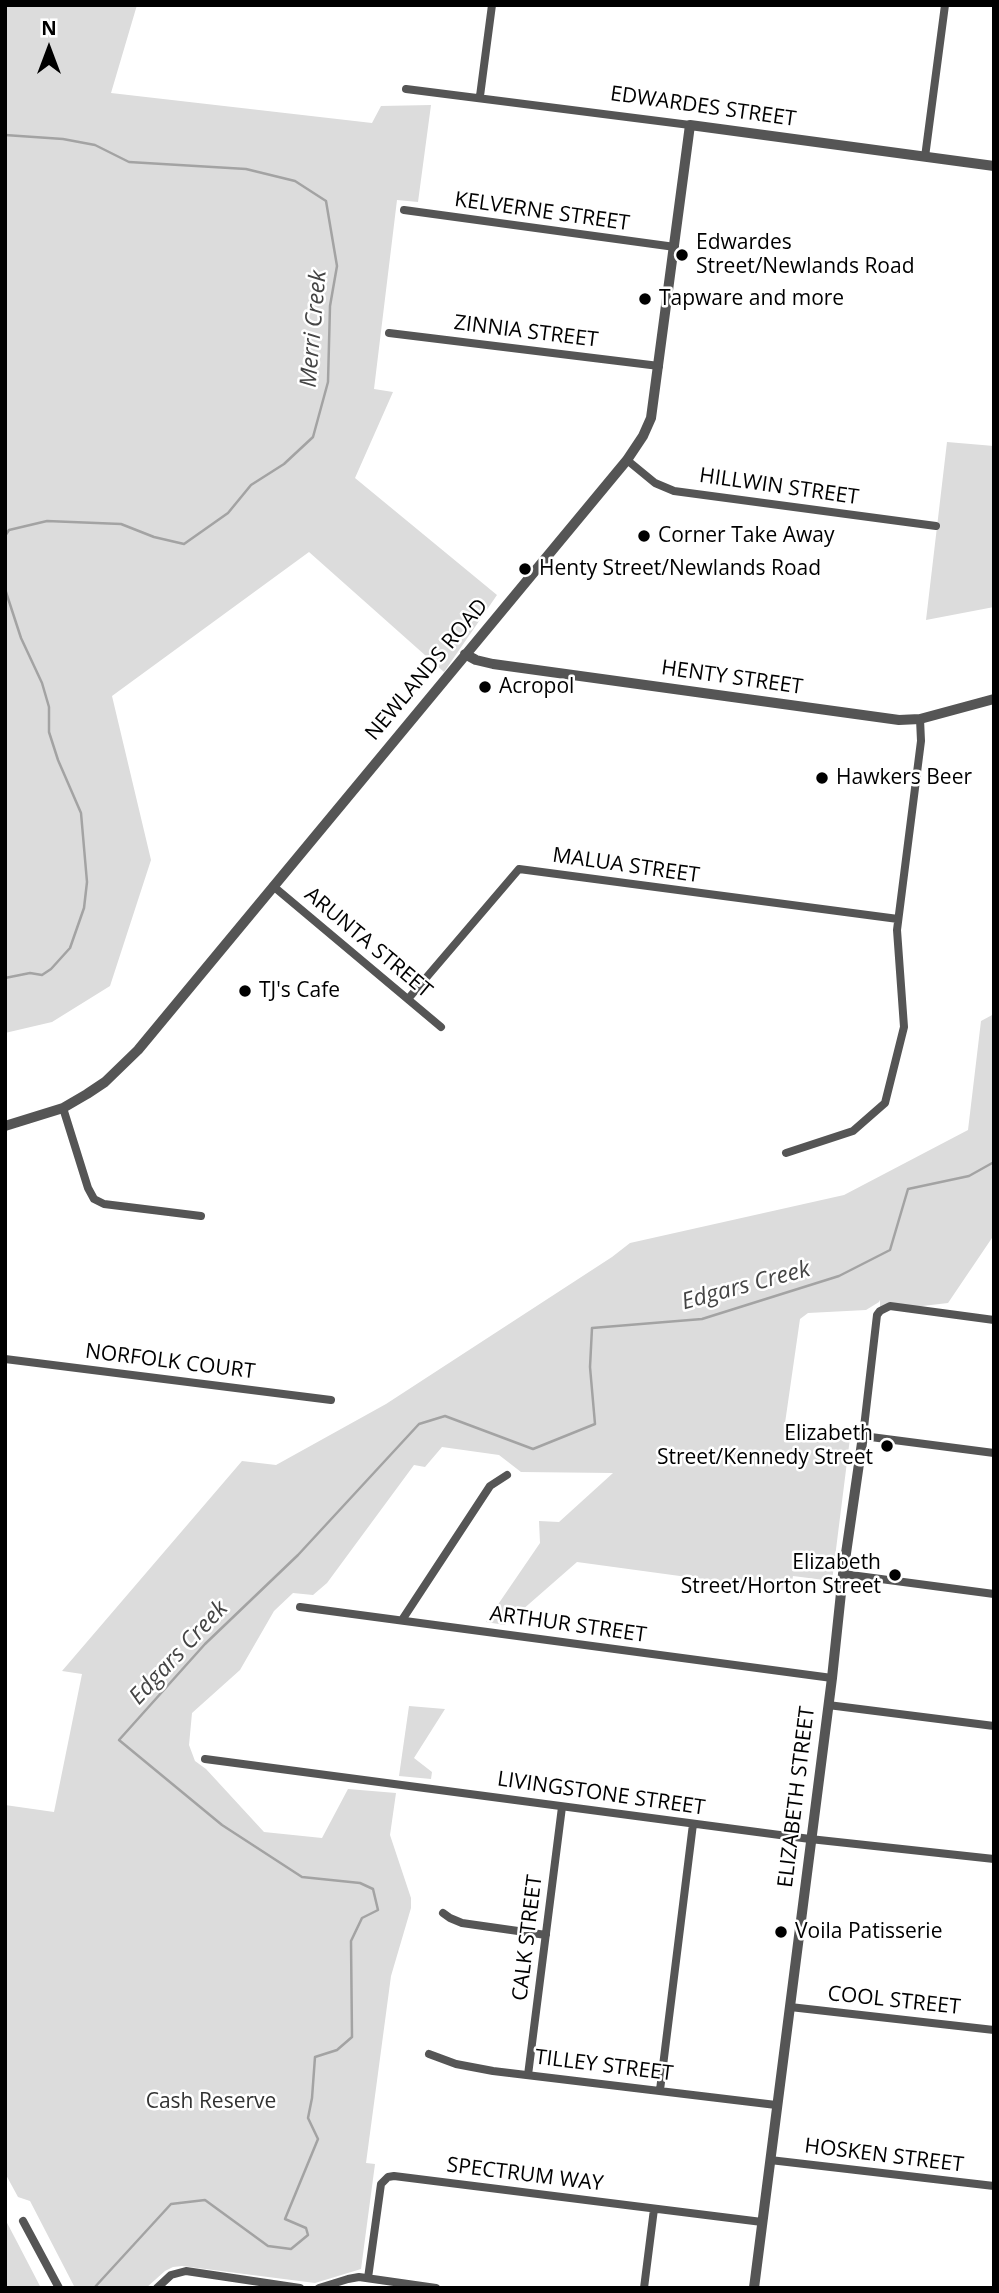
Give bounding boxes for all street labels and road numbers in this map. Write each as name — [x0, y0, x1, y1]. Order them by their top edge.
street label: EDWARDES STREET — [608, 81, 798, 133]
street label: KELVERNE STREET — [453, 187, 631, 237]
street label: ZINNIA STREET — [452, 311, 600, 353]
street label: HILLWIN STREET — [698, 463, 860, 511]
street label: NEWLANDS ROAD — [360, 594, 494, 746]
street label: HENTY STREET — [660, 656, 804, 700]
street label: MALUA STREET — [551, 843, 701, 889]
street label: ARUNTA STREET — [299, 882, 437, 1004]
street label: NORFOLK COURT — [84, 1339, 256, 1385]
street label: ARTHUR STREET — [488, 1602, 648, 1648]
street label: ELIZABETH STREET — [773, 1705, 821, 1889]
street label: LIVINGSTONE STREET — [495, 1767, 707, 1821]
street label: CALK STREET — [508, 1874, 548, 2002]
street label: COOL STREET — [826, 1982, 962, 2020]
street label: TILLEY STREET — [533, 2045, 675, 2087]
street label: HOSKEN STREET — [803, 2134, 965, 2178]
street label: SPECTRUM WAY — [445, 2153, 605, 2197]

